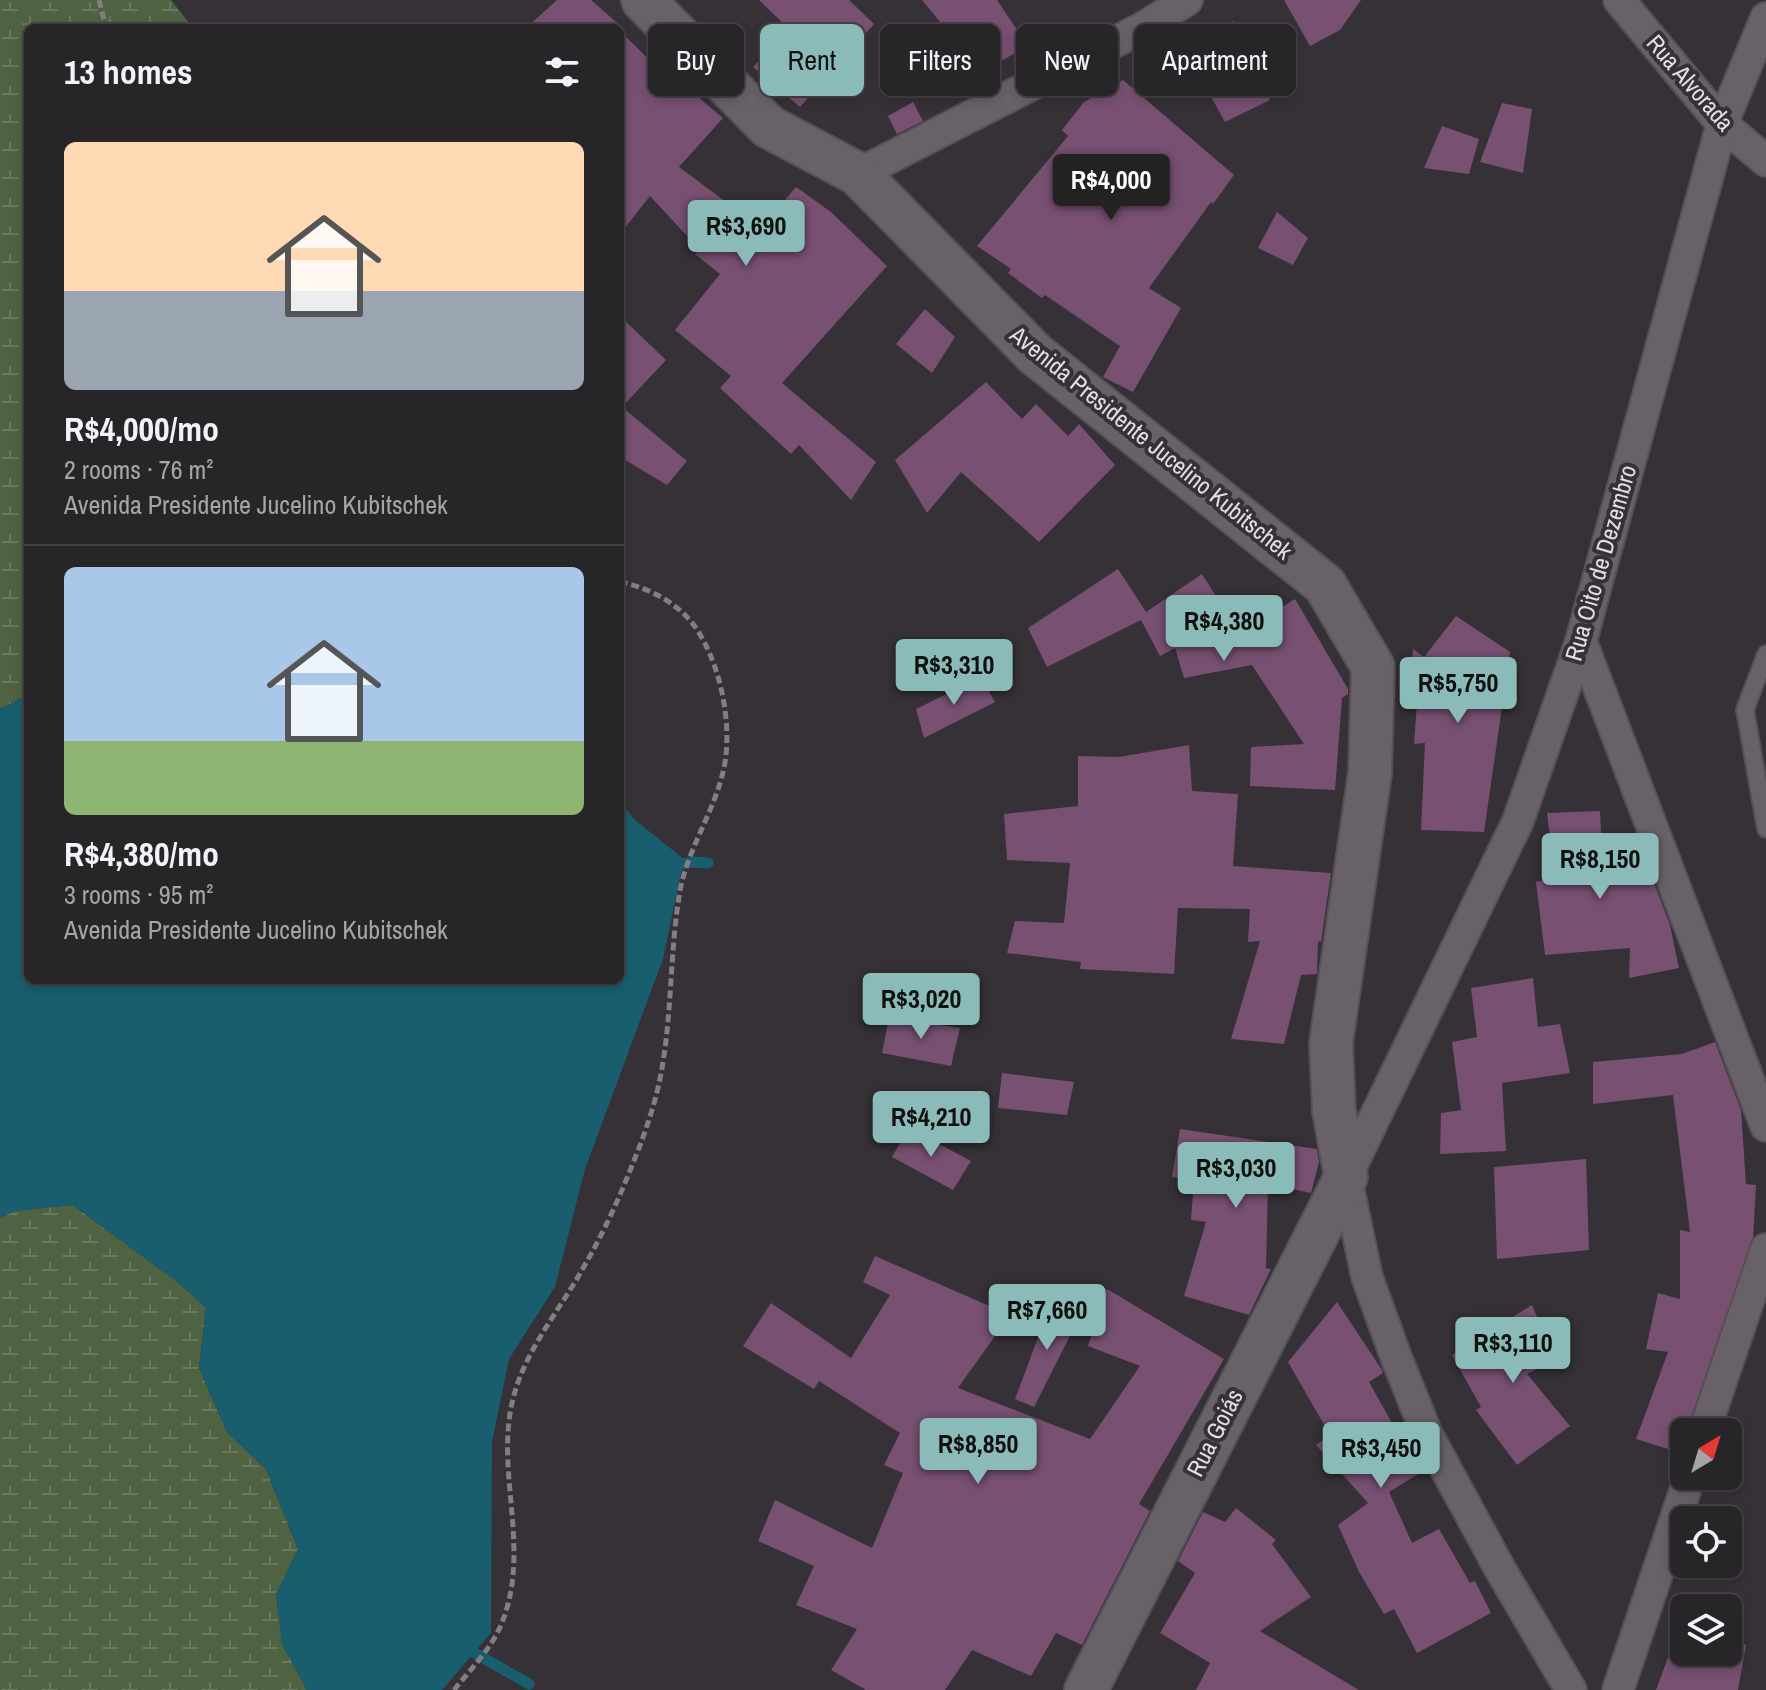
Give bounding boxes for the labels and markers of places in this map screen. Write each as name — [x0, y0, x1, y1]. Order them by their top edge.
pin: R$4,000 — [1037, 154, 1185, 222]
pin: R$3,690 — [672, 200, 820, 268]
pin: R$4,380 — [1150, 595, 1298, 663]
pin: R$3,310 — [880, 639, 1028, 707]
pin: R$5,750 — [1384, 657, 1532, 725]
pin: R$8,150 — [1526, 833, 1674, 901]
pin: R$3,020 — [847, 973, 995, 1041]
pin: R$4,210 — [857, 1091, 1005, 1159]
pin: R$3,030 — [1162, 1142, 1310, 1210]
pin: R$7,660 — [973, 1284, 1121, 1352]
pin: R$3,110 — [1439, 1317, 1587, 1385]
pin: R$8,850 — [904, 1418, 1052, 1486]
pin: R$3,450 — [1307, 1422, 1455, 1490]

